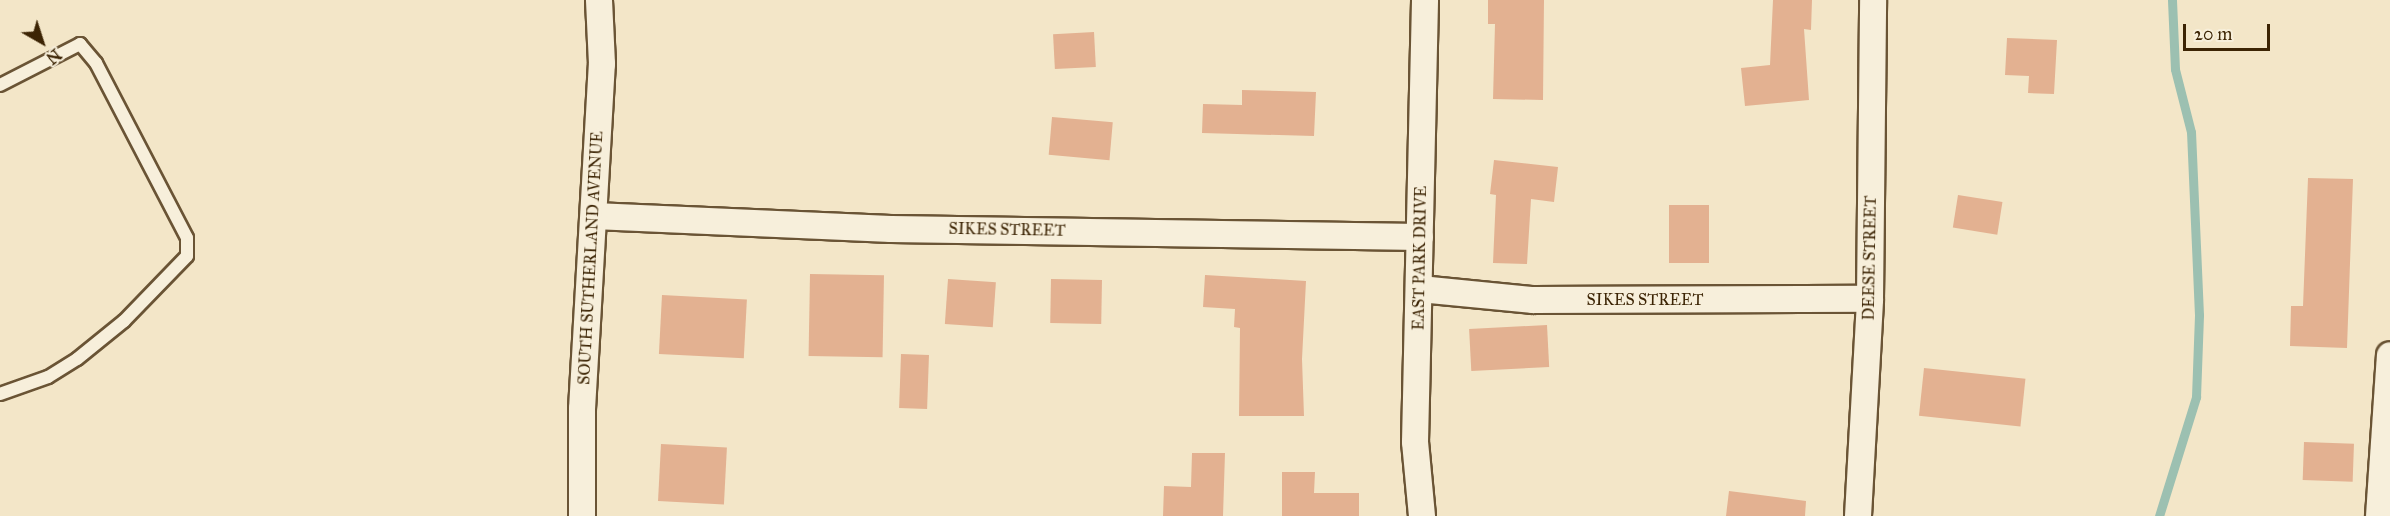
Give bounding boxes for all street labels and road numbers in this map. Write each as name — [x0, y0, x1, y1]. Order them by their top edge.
street label: SOUTH SUTHERLAND AVENUE — [575, 131, 607, 385]
street label: EAST PARK DRIVE — [1409, 186, 1431, 330]
street label: DEESE STREET — [1859, 195, 1881, 321]
street label: SIKES STREET — [948, 219, 1066, 241]
street label: SIKES STREET — [1587, 290, 1703, 310]

